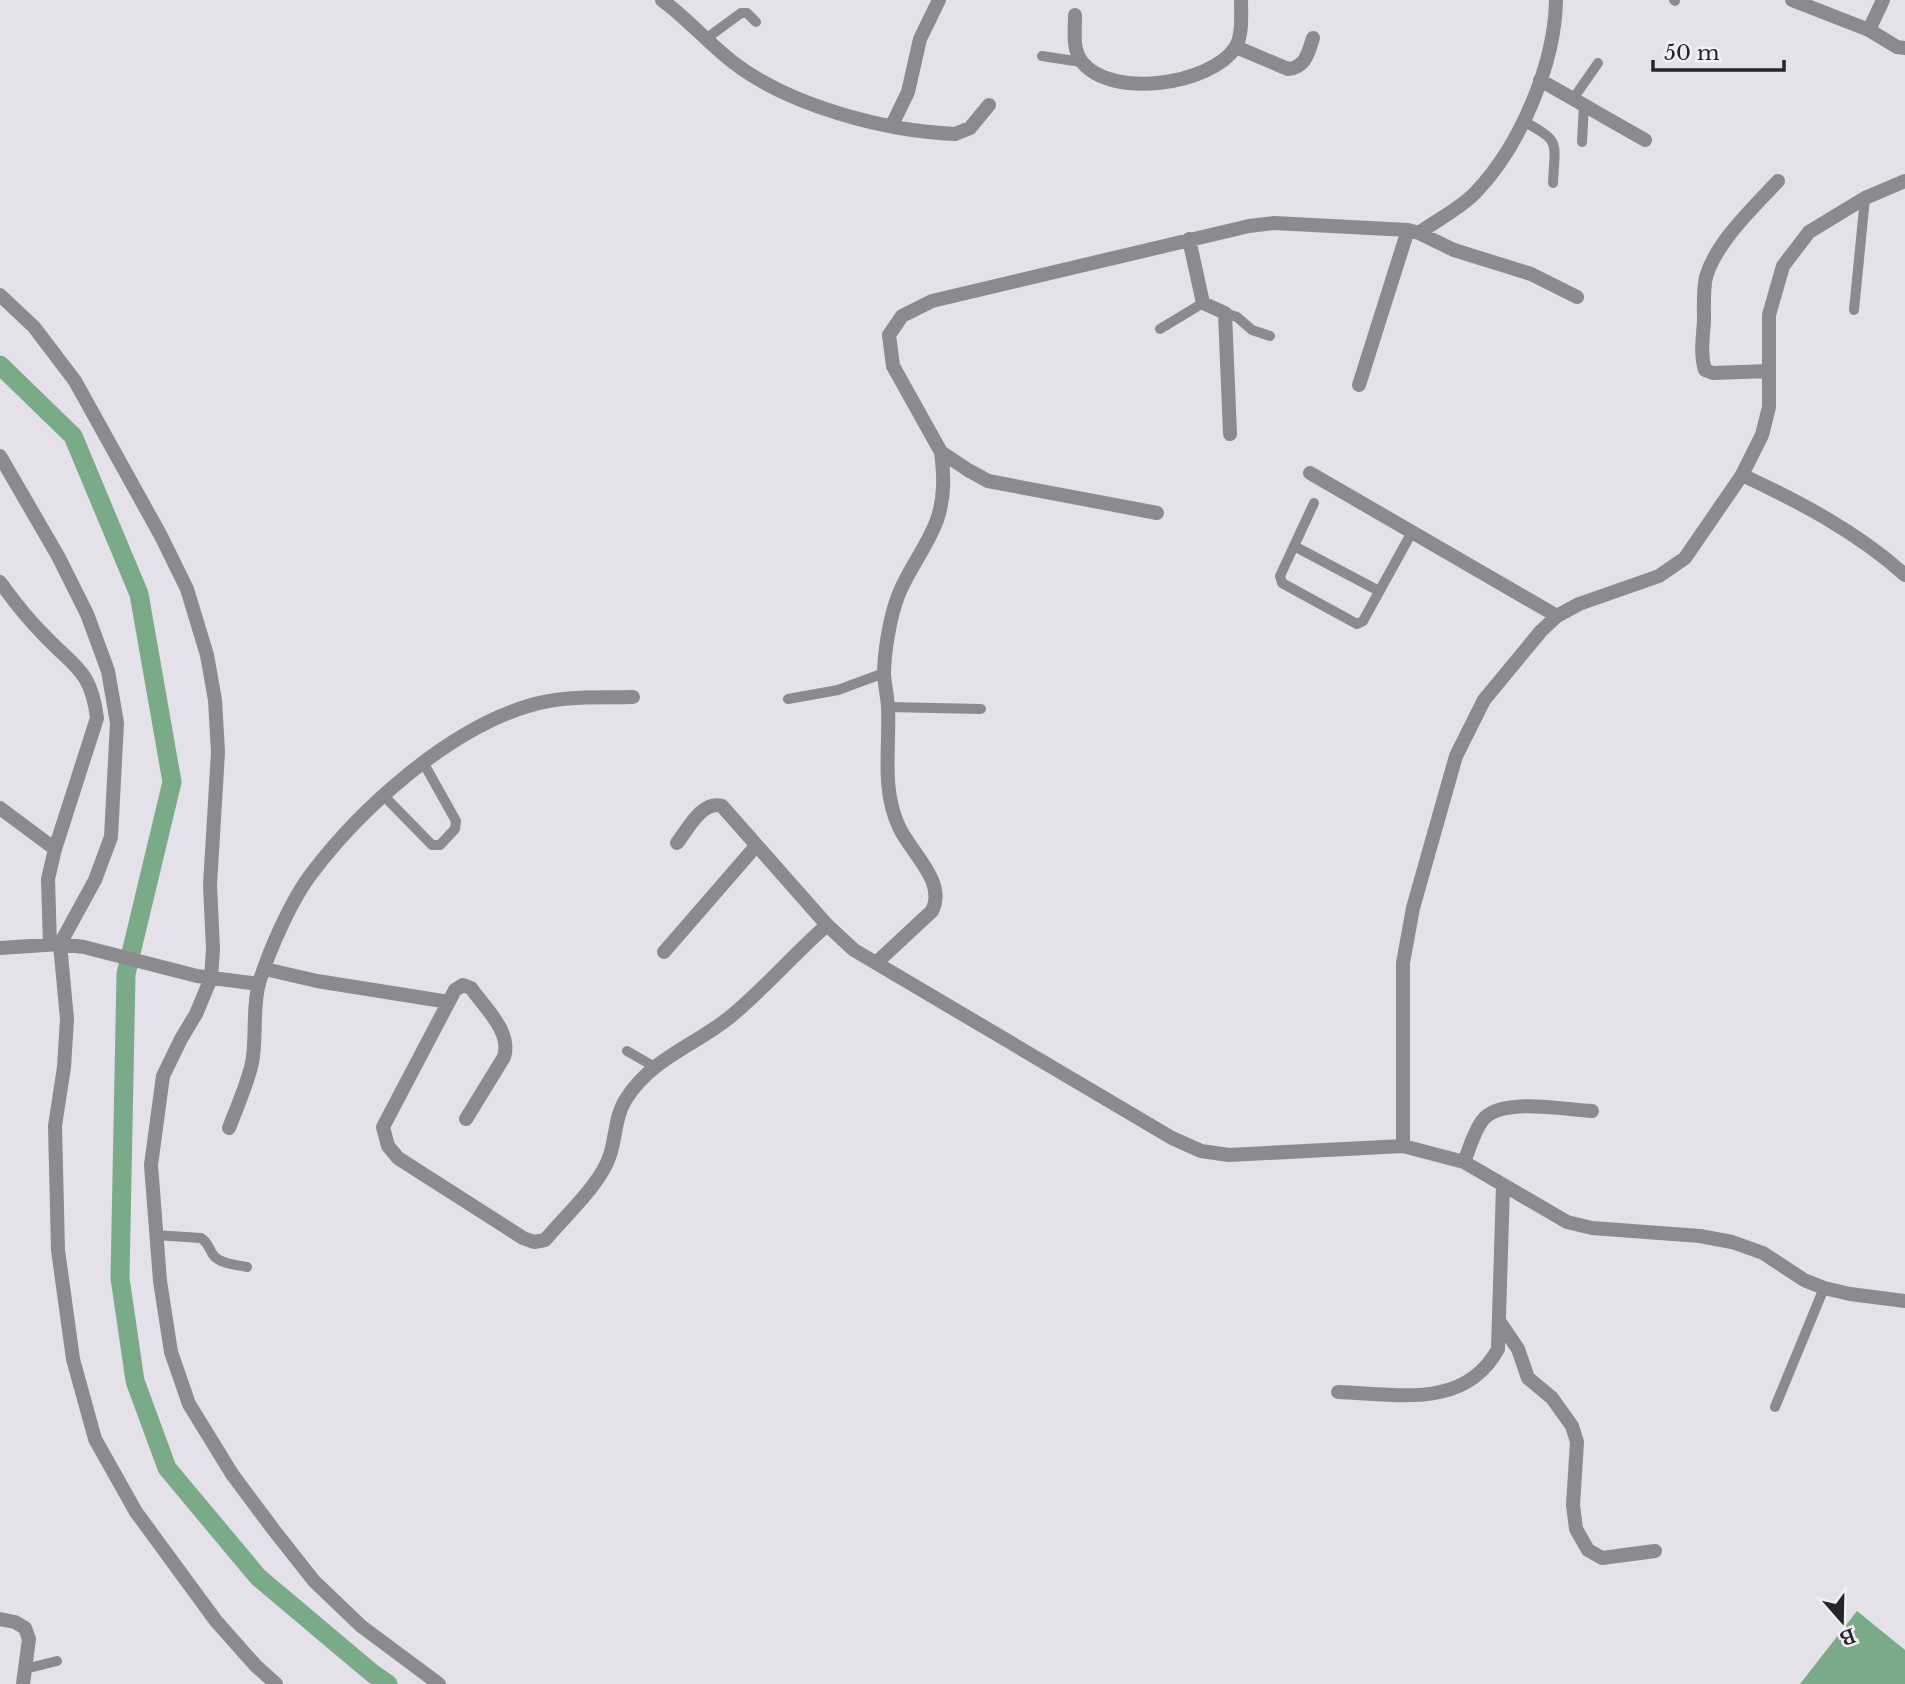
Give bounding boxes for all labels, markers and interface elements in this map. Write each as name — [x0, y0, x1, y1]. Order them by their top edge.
scale bar — [1653, 28, 1784, 72]
text: 50 m — [1664, 40, 1720, 66]
north arrow — [1807, 1586, 1877, 1656]
text: B — [1837, 1623, 1859, 1650]

